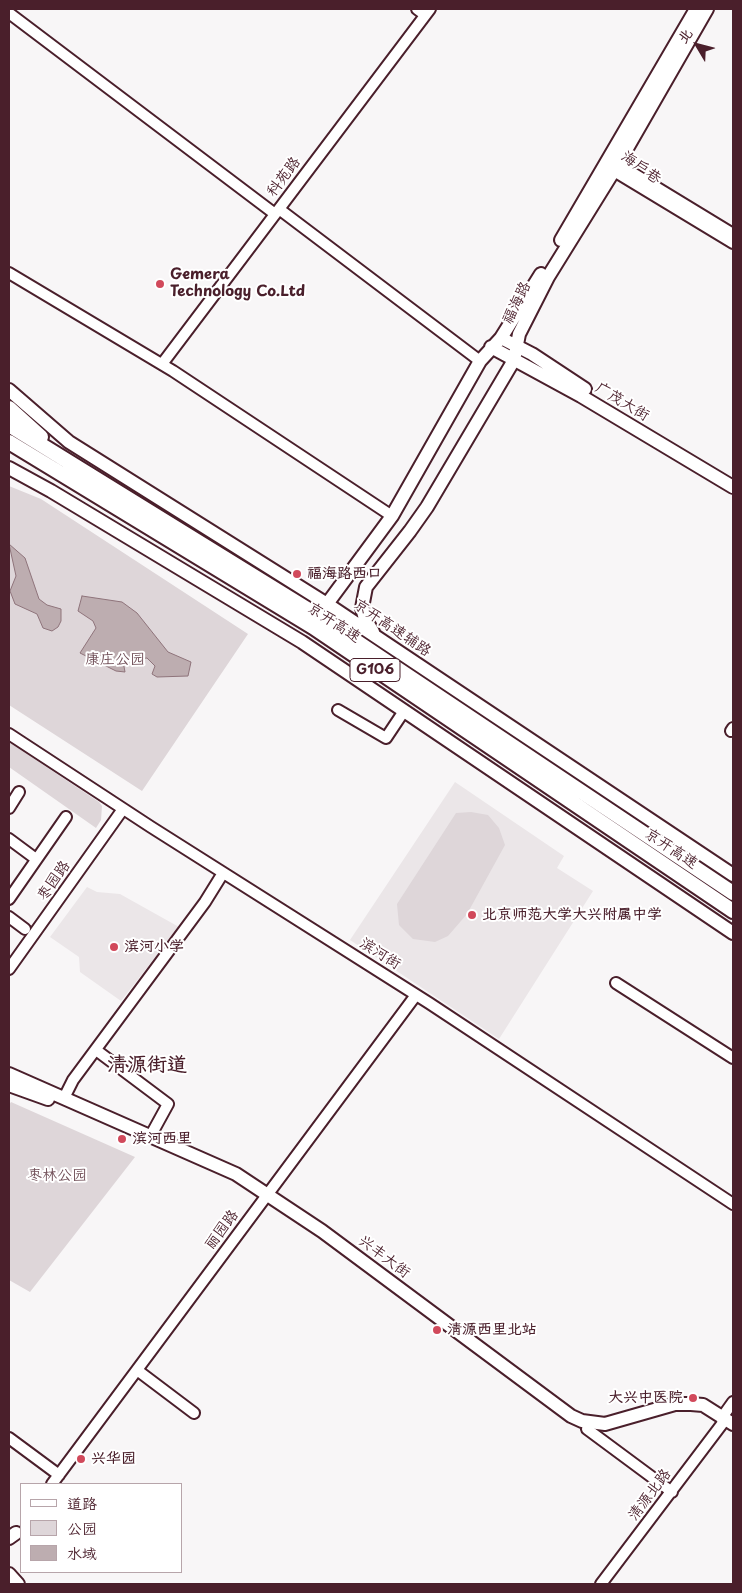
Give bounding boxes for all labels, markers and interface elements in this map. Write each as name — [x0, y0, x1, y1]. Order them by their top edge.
north arrow — [672, 20, 722, 70]
text: 北 — [672, 24, 697, 48]
street label: 海户巷 — [617, 148, 665, 188]
street label: 科苑路 — [263, 154, 305, 200]
place label: Gemera Technology Co.Ltd — [170, 266, 305, 301]
marker: Gemera Technology Co.Ltd — [154, 278, 166, 290]
street label: 福海路 — [499, 279, 535, 327]
street label: 广茂大街 — [592, 379, 652, 425]
place label: 福海路西口 — [307, 565, 382, 583]
marker: 福海路西口 — [291, 568, 303, 580]
street label: 京开高速辅路 — [350, 595, 434, 661]
street label: 京开高速 — [304, 599, 364, 647]
park label: 康庄公园 — [85, 651, 145, 669]
road number: G106 — [350, 658, 400, 682]
street label: 京开高速 — [641, 825, 701, 873]
street label: 枣园路 — [34, 857, 74, 905]
place label: 北京师范大学大兴附属中学 — [482, 906, 662, 924]
marker: 北京师范大学大兴附属中学 — [466, 909, 478, 921]
street label: 滨河街 — [356, 934, 404, 974]
place label: 滨河小学 — [124, 938, 184, 956]
marker: 滨河小学 — [108, 941, 120, 953]
district label: 清源街道 — [107, 1053, 187, 1077]
place label: 滨河西里 — [132, 1130, 192, 1148]
marker: 滨河西里 — [116, 1133, 128, 1145]
park label: 枣林公园 — [27, 1167, 87, 1185]
street label: 丽园路 — [201, 1207, 243, 1253]
street label: 兴丰大街 — [355, 1232, 413, 1282]
place label: 清源西里北站 — [447, 1321, 537, 1339]
marker: 清源西里北站 — [431, 1324, 443, 1336]
place label: 大兴中医院 — [608, 1389, 683, 1407]
marker: 大兴中医院 — [687, 1392, 699, 1404]
place label: 兴华园 — [91, 1450, 136, 1468]
marker: 兴华园 — [75, 1453, 87, 1465]
street label: 清源北路 — [625, 1466, 675, 1524]
legend — [20, 1483, 182, 1573]
text: 道路 — [67, 1491, 97, 1514]
text: 公园 — [67, 1516, 97, 1539]
text: 水域 — [67, 1541, 97, 1564]

